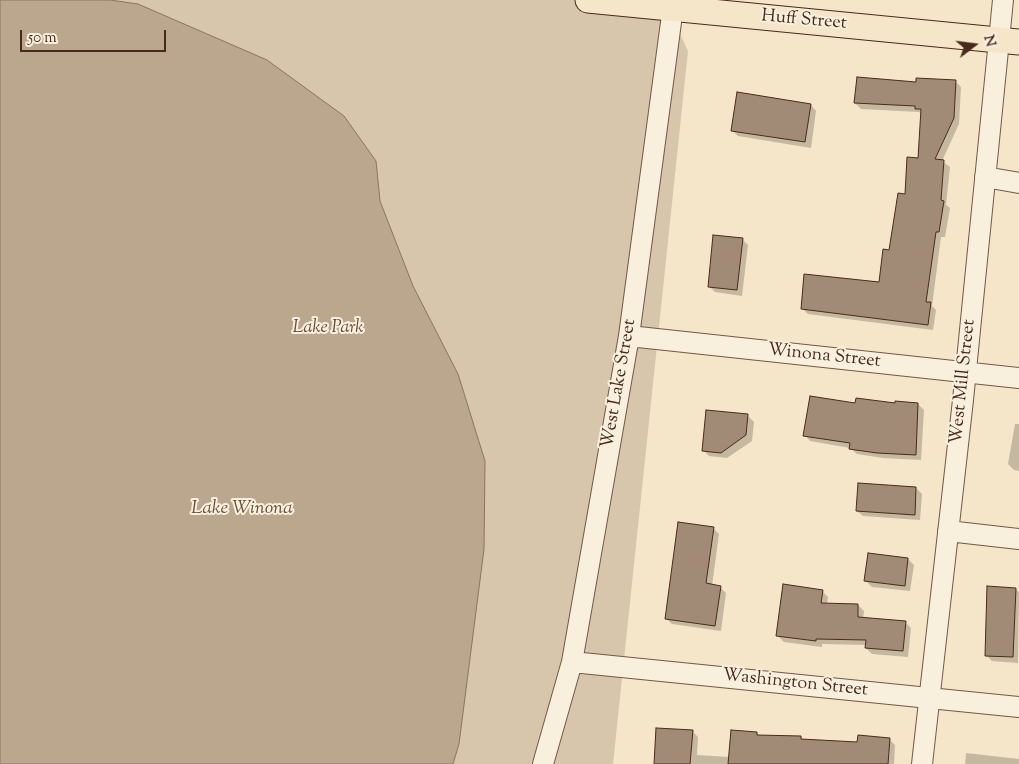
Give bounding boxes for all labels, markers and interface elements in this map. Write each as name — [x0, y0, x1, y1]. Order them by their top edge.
street label: Huff Street — [760, 7, 848, 35]
scale bar — [22, 20, 169, 52]
north arrow — [949, 20, 999, 70]
text: 50 m — [28, 28, 57, 49]
text: N — [977, 33, 1000, 49]
park label: Lake Park — [293, 318, 363, 340]
street label: West Lake Street — [598, 318, 642, 450]
street label: West Mill Street — [947, 318, 981, 446]
street label: Winona Street — [766, 340, 882, 374]
water label: Lake Winona — [191, 499, 293, 521]
street label: Washington Street — [721, 666, 869, 702]

